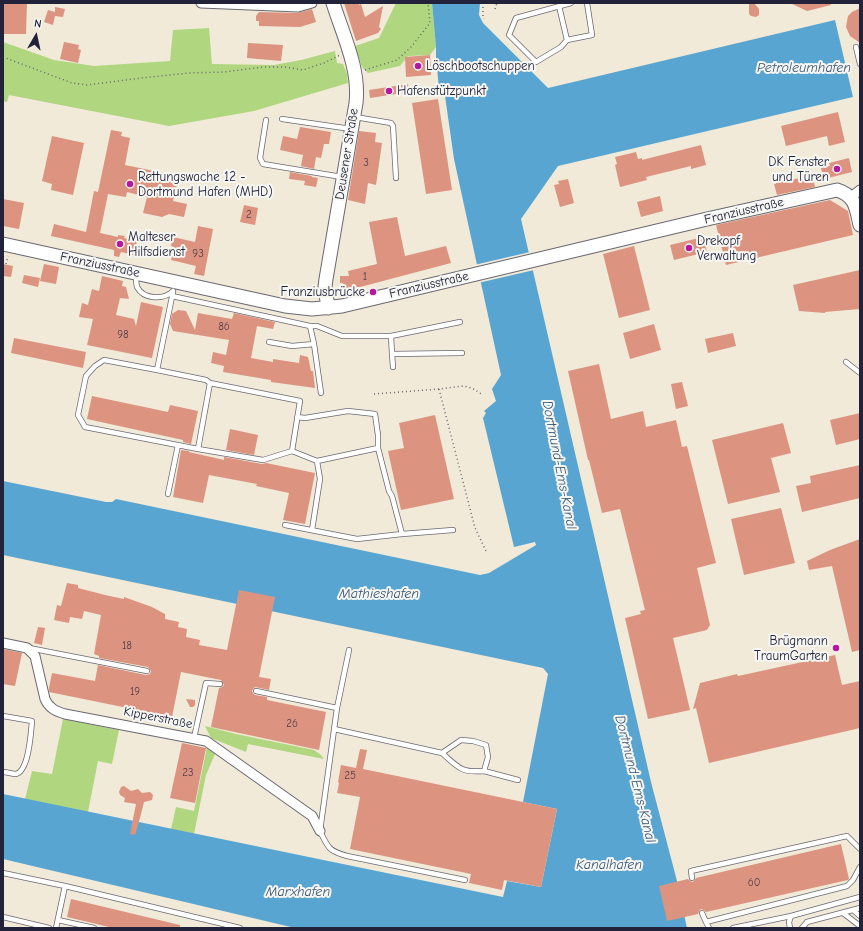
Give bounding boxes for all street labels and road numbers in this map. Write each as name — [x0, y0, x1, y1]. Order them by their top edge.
street label: Deusener Straße — [332, 107, 362, 201]
street label: Franziusstraße — [703, 194, 785, 228]
street label: Franziusstraße — [59, 249, 141, 281]
street label: Franziusstraße — [388, 268, 470, 302]
street label: Kipperstraße — [122, 704, 194, 732]

